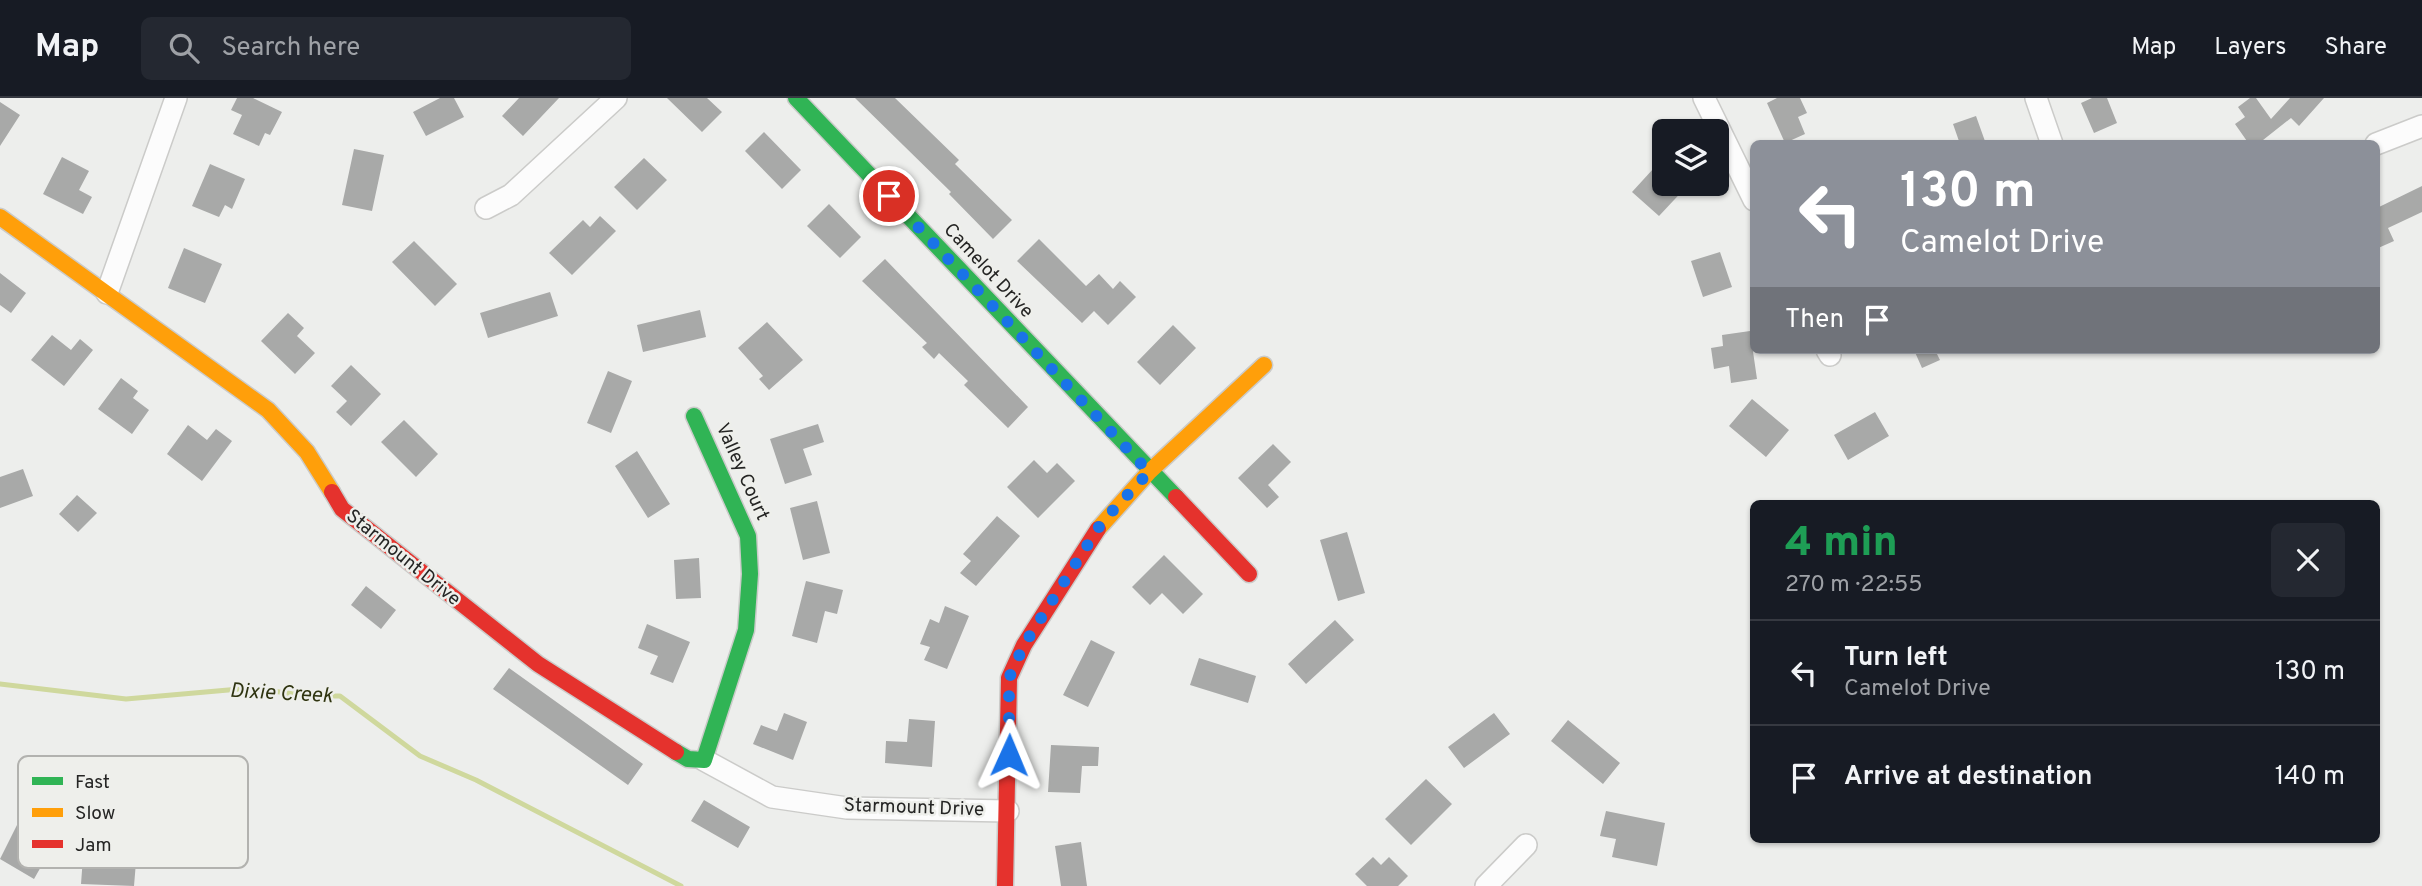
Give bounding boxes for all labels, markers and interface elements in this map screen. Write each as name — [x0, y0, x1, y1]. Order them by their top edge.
search box — [141, 17, 631, 80]
text: Map — [35, 27, 99, 69]
icon: search — [165, 29, 203, 67]
text: Search here — [221, 32, 360, 65]
text: Map — [2131, 33, 2176, 63]
text: Layers — [2214, 33, 2286, 63]
text: Share — [2324, 33, 2387, 63]
map controls — [1652, 119, 1729, 196]
button: layers — [1652, 119, 1729, 196]
text: 130 m — [1900, 163, 2036, 225]
pin — [859, 166, 919, 226]
icon: left — [1785, 168, 1876, 259]
icon: arrive — [870, 177, 908, 215]
street label: Camelot Drive — [938, 219, 1038, 323]
text: Camelot Drive — [1900, 224, 2104, 264]
icon: arrive — [1858, 301, 1896, 339]
text: Then — [1785, 304, 1844, 337]
street label: Valley Court — [710, 420, 774, 524]
street label: Starmount Drive — [341, 504, 465, 612]
text: 4 min — [1785, 518, 1898, 571]
button: close — [2271, 523, 2345, 597]
text: 270 m · 22:55 — [1785, 571, 1923, 600]
text: Turn left — [1844, 642, 1948, 675]
icon: left — [1785, 654, 1823, 692]
text: 130 m — [2275, 656, 2345, 689]
text: Camelot Drive — [1844, 675, 1991, 704]
water label: Dixie Creek — [229, 678, 334, 710]
position arrow — [972, 718, 1046, 792]
legend — [18, 756, 248, 868]
icon: arrive — [1785, 759, 1823, 797]
text: Arrive at destination — [1844, 761, 2092, 794]
text: 140 m — [2275, 761, 2345, 794]
text: Fast — [75, 771, 110, 795]
street label: Starmount Drive — [843, 794, 985, 822]
text: Slow — [75, 802, 115, 826]
text: Jam — [75, 834, 112, 858]

